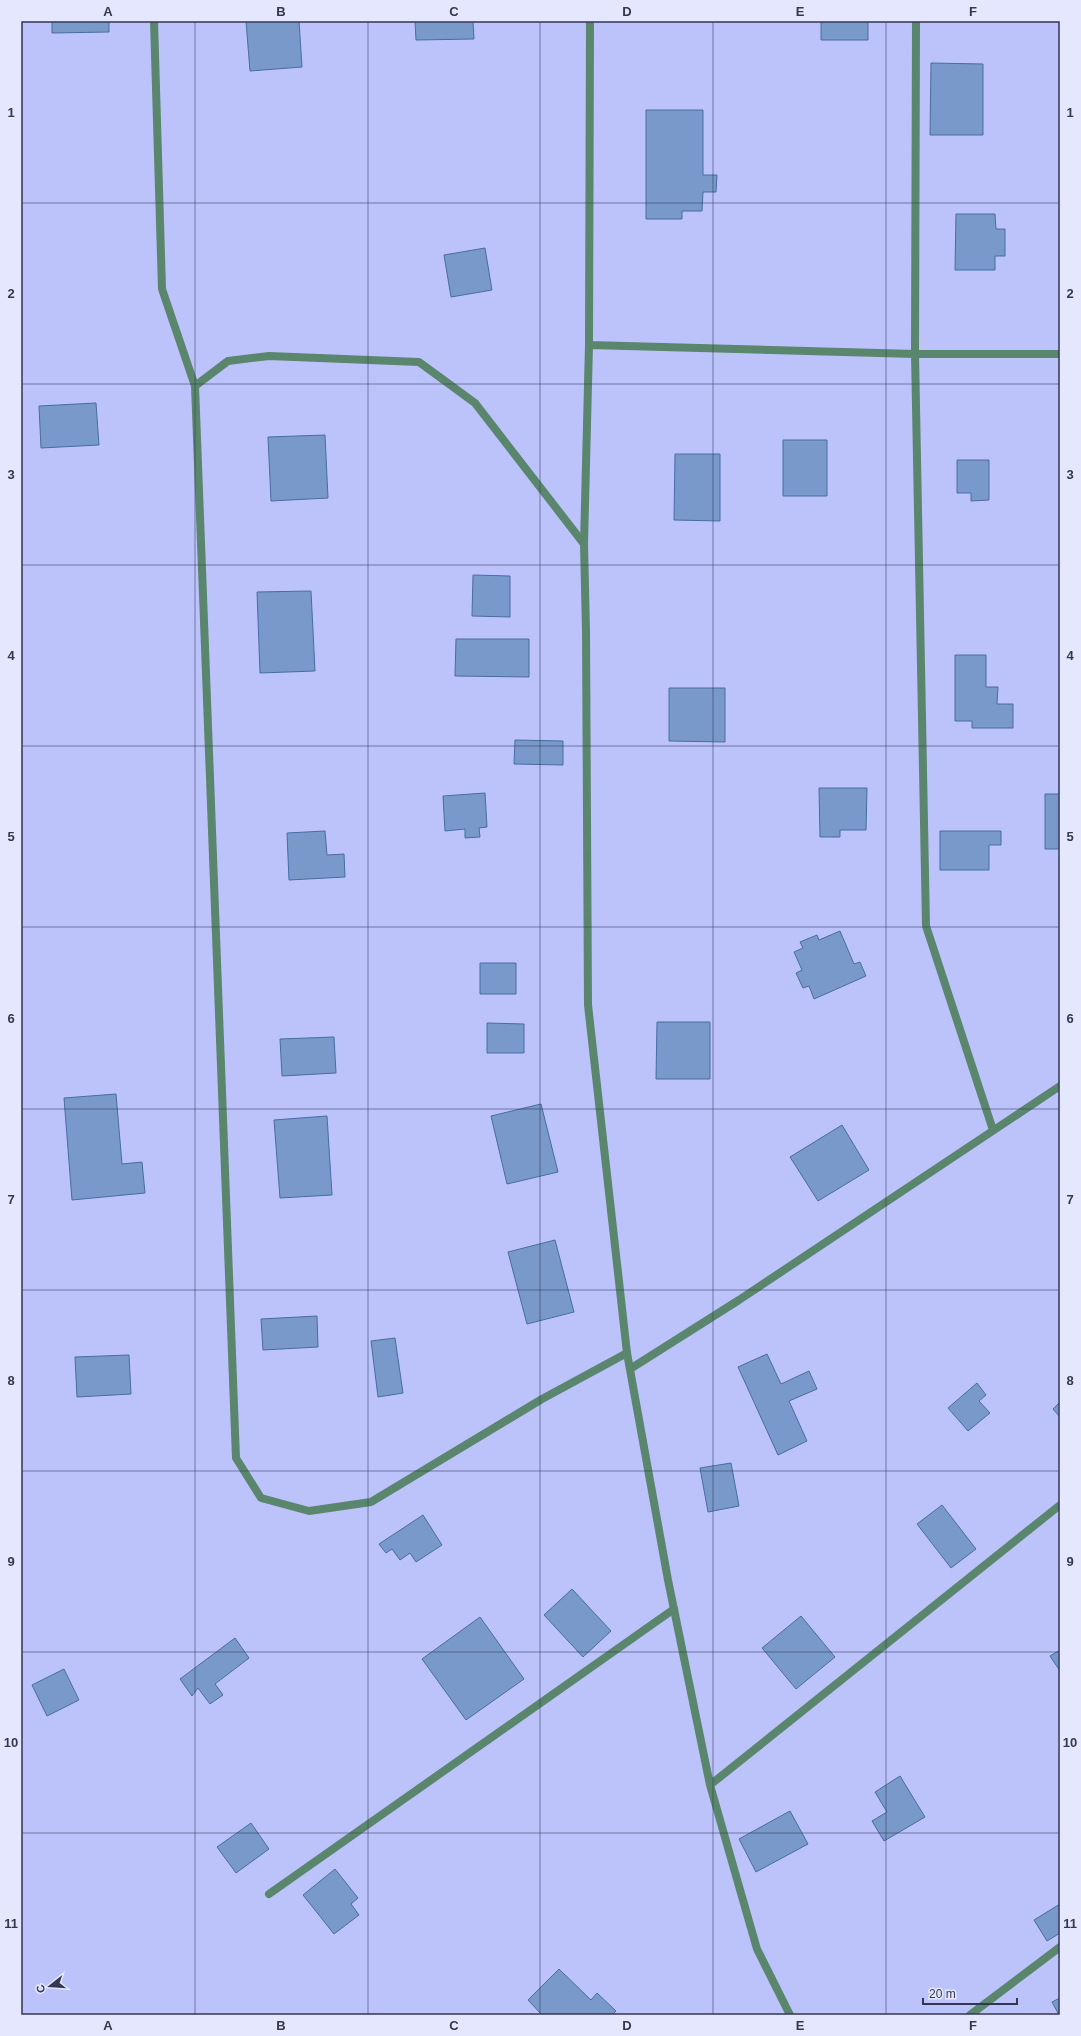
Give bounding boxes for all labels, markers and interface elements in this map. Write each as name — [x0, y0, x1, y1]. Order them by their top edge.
text: A — [103, 4, 113, 19]
text: B — [276, 4, 286, 19]
text: C — [449, 4, 459, 19]
text: D — [622, 4, 632, 19]
text: E — [796, 4, 805, 19]
text: F — [969, 4, 977, 19]
text: 1 — [7, 105, 15, 120]
text: 1 — [1066, 105, 1074, 120]
text: 2 — [7, 286, 15, 301]
text: 2 — [1066, 286, 1074, 301]
text: 3 — [7, 467, 15, 482]
text: 3 — [1066, 467, 1074, 482]
text: 4 — [7, 648, 15, 663]
text: 4 — [1066, 648, 1074, 663]
text: 5 — [7, 829, 15, 844]
text: 5 — [1066, 829, 1074, 844]
text: 6 — [7, 1011, 15, 1026]
text: 6 — [1066, 1011, 1074, 1026]
text: 7 — [7, 1192, 15, 1207]
text: 7 — [1066, 1192, 1074, 1207]
text: 8 — [7, 1373, 15, 1388]
text: 8 — [1066, 1373, 1074, 1388]
text: 9 — [7, 1554, 15, 1569]
text: 9 — [1066, 1554, 1074, 1569]
text: 10 — [4, 1735, 18, 1750]
text: 10 — [1063, 1735, 1077, 1750]
text: 11 — [4, 1916, 18, 1931]
text: 11 — [1063, 1916, 1077, 1931]
north arrow — [30, 1966, 70, 2006]
scale bar — [923, 1980, 1017, 2006]
text: С — [34, 1983, 47, 1994]
text: 20 m — [929, 1987, 956, 2001]
text: A — [103, 2018, 113, 2033]
text: B — [276, 2018, 286, 2033]
text: C — [449, 2018, 459, 2033]
text: D — [622, 2018, 632, 2033]
text: E — [796, 2018, 805, 2033]
text: F — [969, 2018, 977, 2033]

